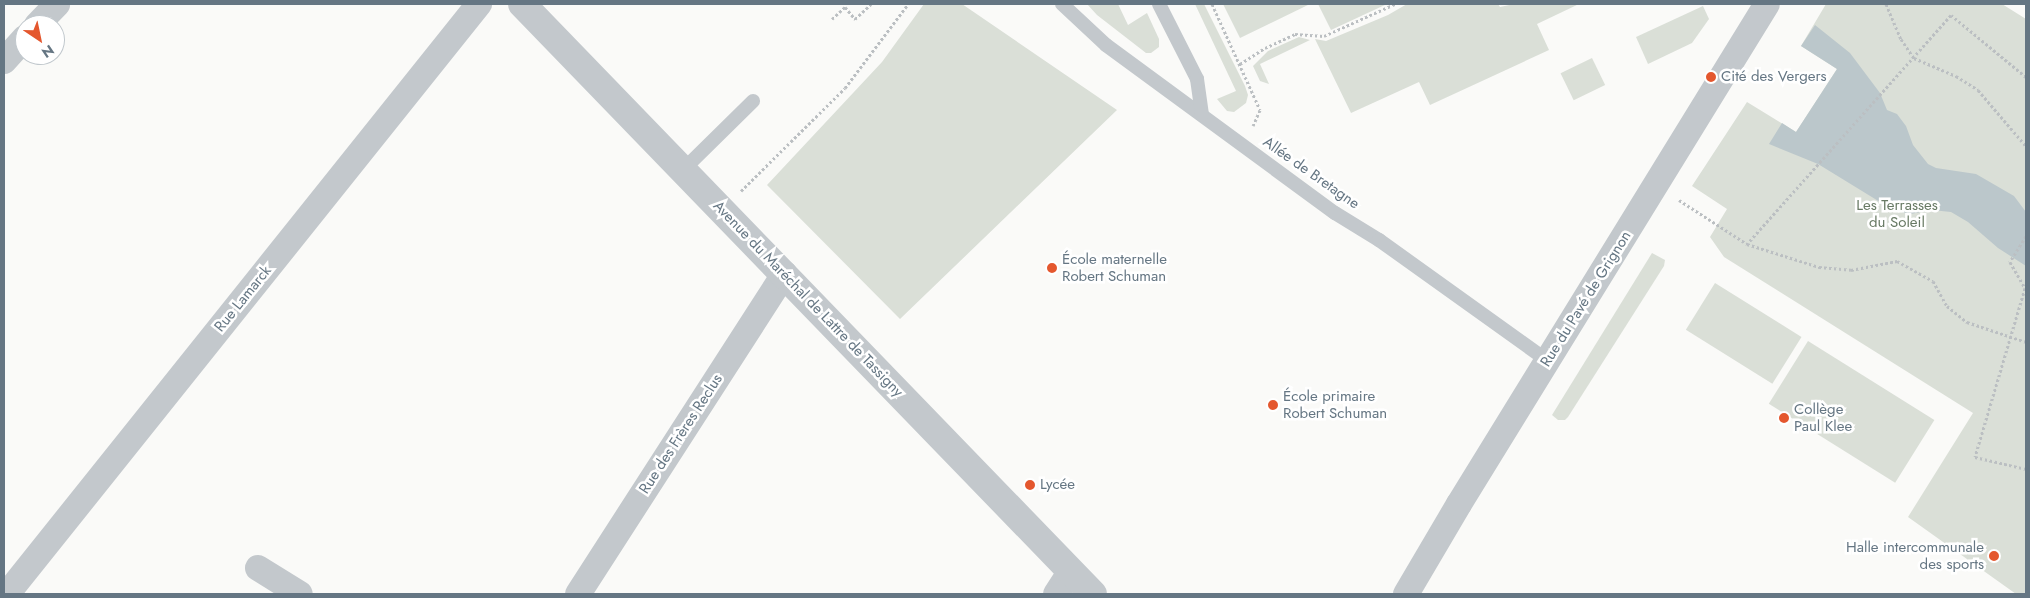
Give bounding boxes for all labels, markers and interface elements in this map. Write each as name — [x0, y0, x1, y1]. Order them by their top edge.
north arrow — [15, 15, 65, 65]
text: N — [38, 40, 58, 63]
place label: Cité des Vergers — [1721, 68, 1827, 86]
marker: Cité des Vergers — [1705, 71, 1717, 83]
street label: Allée de Bretagne — [1259, 133, 1363, 213]
park label: Les Terrasses du Soleil — [1856, 196, 1938, 231]
street label: Avenue du Maréchal de Lattre de Tassigny — [709, 197, 907, 401]
street label: Rue du Pavé de Grignon — [1537, 228, 1635, 370]
place label: École maternelle Robert Schuman — [1062, 250, 1167, 285]
street label: Rue Lamarck — [211, 262, 275, 336]
marker: École maternelle Robert Schuman — [1046, 262, 1058, 274]
street label: Rue des Frères Reclus — [636, 371, 726, 497]
place label: École primaire Robert Schuman — [1283, 387, 1387, 422]
marker: École primaire Robert Schuman — [1267, 399, 1279, 411]
place label: Collège Paul Klee — [1794, 400, 1852, 435]
marker: Collège Paul Klee — [1778, 412, 1790, 424]
place label: Lycée — [1040, 476, 1075, 494]
marker: Lycée — [1024, 479, 1036, 491]
place label: Halle intercommunale des sports — [1846, 538, 1984, 573]
marker: Halle intercommunale des sports — [1988, 550, 2000, 562]

